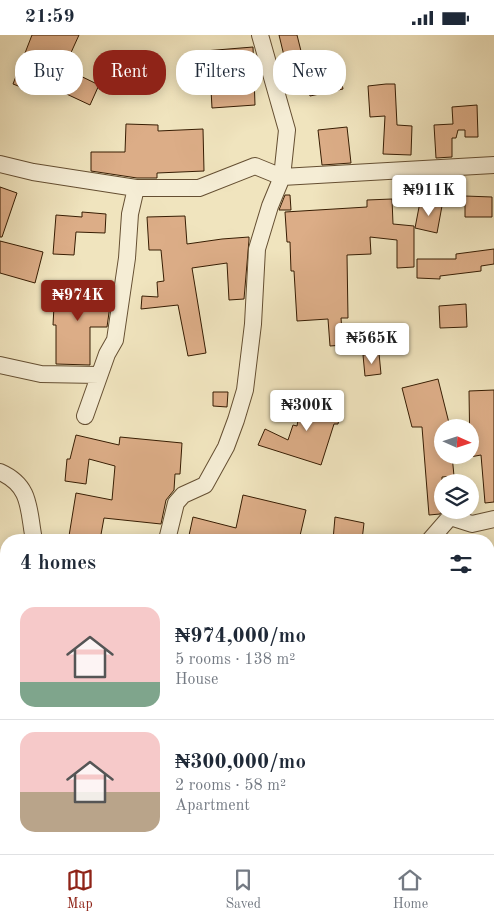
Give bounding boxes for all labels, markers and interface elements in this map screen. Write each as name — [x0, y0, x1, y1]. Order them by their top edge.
text: 21:59 — [25, 8, 74, 27]
chip: Buy — [15, 50, 83, 95]
chip: Rent — [93, 50, 166, 95]
chip: Filters — [176, 50, 263, 95]
chip: New — [273, 50, 346, 95]
pin: ₦911K — [394, 175, 464, 217]
text: ₦911K — [403, 183, 455, 199]
pin: ₦974K — [43, 279, 113, 322]
text: ₦974K — [52, 288, 104, 304]
pin: ₦565K — [337, 323, 407, 365]
text: ₦565K — [346, 331, 398, 347]
pin: ₦300K — [272, 389, 342, 432]
text: ₦300K — [281, 398, 333, 414]
north arrow — [434, 419, 479, 464]
map controls — [434, 419, 479, 519]
button: layers — [434, 474, 479, 519]
icon: filters — [447, 550, 475, 578]
text: 4 homes — [20, 553, 96, 574]
text: ₦974,000/mo — [175, 626, 306, 647]
icon: home — [60, 627, 120, 687]
text: 5 rooms · 138 m² — [175, 652, 295, 668]
text: House — [175, 672, 218, 688]
icon: home — [60, 752, 120, 812]
text: ₦300,000/mo — [175, 752, 306, 773]
text: 2 rooms · 58 m² — [175, 778, 286, 794]
text: Apartment — [175, 798, 250, 814]
tab: Map — [66, 866, 94, 913]
tab: Saved — [225, 866, 261, 913]
tab: Home — [393, 866, 428, 913]

